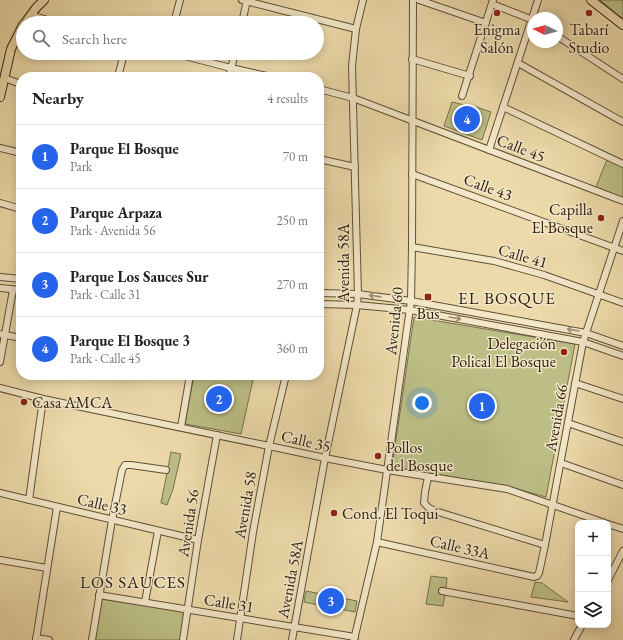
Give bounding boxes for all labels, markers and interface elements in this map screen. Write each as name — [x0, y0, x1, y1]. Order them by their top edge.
marker: Enigma Salón — [492, 8, 502, 18]
marker: Tabarí Studio — [584, 8, 594, 18]
north arrow — [527, 12, 563, 48]
search box — [16, 16, 324, 60]
place label: Enigma Salón — [473, 19, 521, 58]
place label: Tabarí Studio — [569, 19, 609, 58]
icon: search — [30, 27, 52, 49]
text: Search here — [62, 29, 127, 48]
text: Nearby — [32, 87, 84, 109]
text: 4 results — [267, 90, 308, 107]
pin: 4 — [454, 104, 480, 134]
street label: Calle 45 — [494, 129, 548, 167]
text: Parque El Bosque — [70, 139, 179, 158]
text: 1 — [42, 148, 48, 165]
text: 70 m — [283, 148, 308, 165]
text: Park — [70, 158, 92, 175]
street label: Calle 43 — [461, 169, 515, 206]
place label: Capilla El Bosque — [531, 199, 594, 238]
text: Parque Arpaza — [70, 203, 162, 222]
text: 2 — [42, 212, 48, 229]
text: 250 m — [277, 212, 308, 229]
marker: Capilla El Bosque — [596, 213, 606, 223]
text: Park · Avenida 56 — [70, 222, 155, 239]
street label: Avenida 58A — [333, 222, 354, 304]
street label: Calle 41 — [496, 239, 550, 273]
text: Parque Los Sauces Sur — [70, 267, 208, 286]
text: 3 — [42, 276, 48, 293]
text: 270 m — [277, 276, 308, 293]
text: Park · Calle 31 — [70, 286, 141, 303]
street label: Avenida 60 — [380, 286, 408, 357]
district label: EL BOSQUE — [458, 287, 556, 309]
one-way arrow — [369, 292, 382, 300]
marker: Bus — [423, 292, 433, 302]
place label: Bus — [417, 303, 440, 324]
one-way arrow — [448, 315, 461, 323]
one-way arrow — [566, 326, 579, 334]
text: Parque El Bosque 3 — [70, 331, 190, 350]
place label: Delegación Polical El Bosque — [451, 333, 557, 372]
text: 4 — [42, 340, 48, 357]
text: 360 m — [277, 340, 308, 357]
marker: Delegación Polical El Bosque — [559, 347, 569, 357]
text: Park · Calle 45 — [70, 350, 141, 367]
street label: Avenida 66 — [540, 382, 572, 454]
pin: 2 — [206, 384, 232, 414]
pin: 1 — [469, 391, 495, 421]
place label: Casa AMCA — [32, 392, 113, 413]
your location — [412, 393, 432, 413]
marker: Casa AMCA — [19, 397, 29, 407]
street label: Calle 35 — [279, 425, 333, 457]
place label: Pollos del Bosque — [386, 437, 453, 476]
marker: Pollos del Bosque — [373, 451, 383, 461]
street label: Avenida 58 — [229, 469, 261, 541]
street label: Avenida 56 — [172, 487, 204, 559]
street label: Calle 33 — [75, 488, 129, 520]
place label: Cond. El Toqui — [342, 503, 439, 524]
marker: Cond. El Toqui — [329, 508, 339, 518]
map controls — [575, 520, 611, 628]
button: + — [575, 520, 611, 556]
street label: Calle 33A — [428, 530, 493, 564]
street label: Avenida 58A — [272, 537, 308, 621]
button: − — [575, 556, 611, 592]
district label: LOS SAUCES — [80, 571, 186, 593]
pin: 3 — [318, 586, 344, 616]
street label: Calle 31 — [203, 589, 255, 617]
button: layers — [575, 592, 611, 628]

